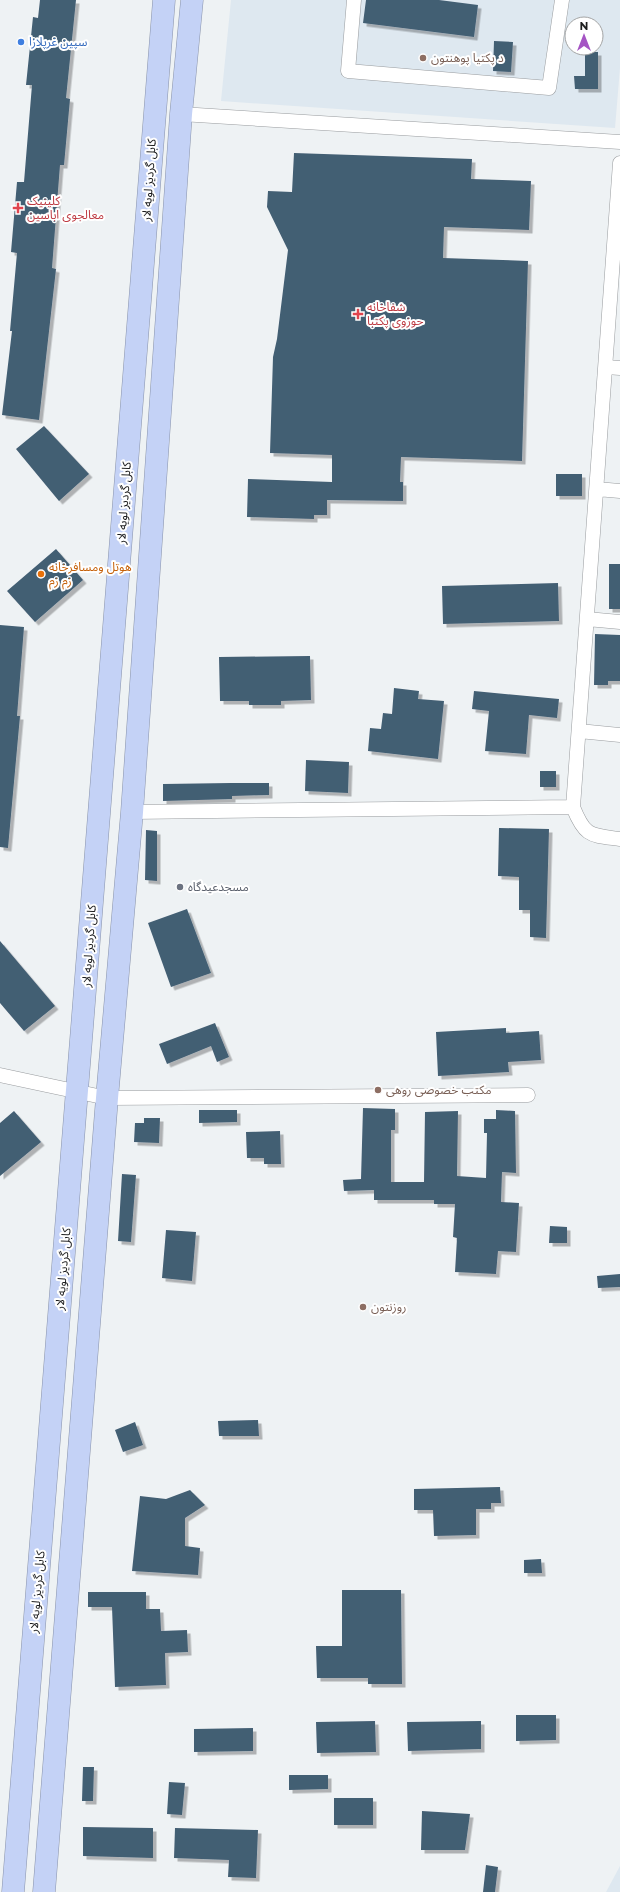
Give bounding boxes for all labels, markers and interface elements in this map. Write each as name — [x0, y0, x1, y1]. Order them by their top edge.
north arrow — [564, 16, 604, 56]
text: N — [580, 19, 588, 33]
place label: سپین غرپلازا — [29, 34, 87, 50]
marker: سپین غرپلازا — [16, 37, 26, 47]
place label: د پکتیا پوهنتون — [431, 50, 504, 66]
marker: د پکتیا پوهنتون — [418, 53, 428, 63]
street label: کابل گردیز لویه لار — [138, 137, 159, 223]
place label: کلینیک معالجوی اباسین — [27, 193, 104, 222]
marker: کلینیک معالجوی اباسین — [12, 202, 24, 214]
place label: شفاخانه حوزوی پکتبا — [367, 299, 424, 329]
marker: شفاخانه حوزوی پکتبا — [352, 308, 364, 320]
street label: کابل گردیز لویه لار — [113, 460, 134, 546]
place label: هوتل ومسافرخانه زم زم — [49, 559, 132, 590]
marker: هوتل ومسافرخانه زم زم — [36, 569, 46, 579]
place label: مسجدعیدگاه — [188, 879, 249, 894]
marker: مسجدعیدگاه — [175, 882, 185, 892]
street label: کابل گردیز لویه لار — [78, 903, 99, 989]
place label: مکتب خصوصی روهی — [386, 1082, 492, 1097]
marker: مکتب خصوصی روهی — [373, 1085, 383, 1095]
street label: کابل گردیز لویه لار — [51, 1226, 74, 1312]
place label: روزنتون — [371, 1299, 406, 1314]
marker: روزنتون — [358, 1302, 368, 1312]
street label: کابل گردیز لویه لار — [25, 1549, 48, 1635]

